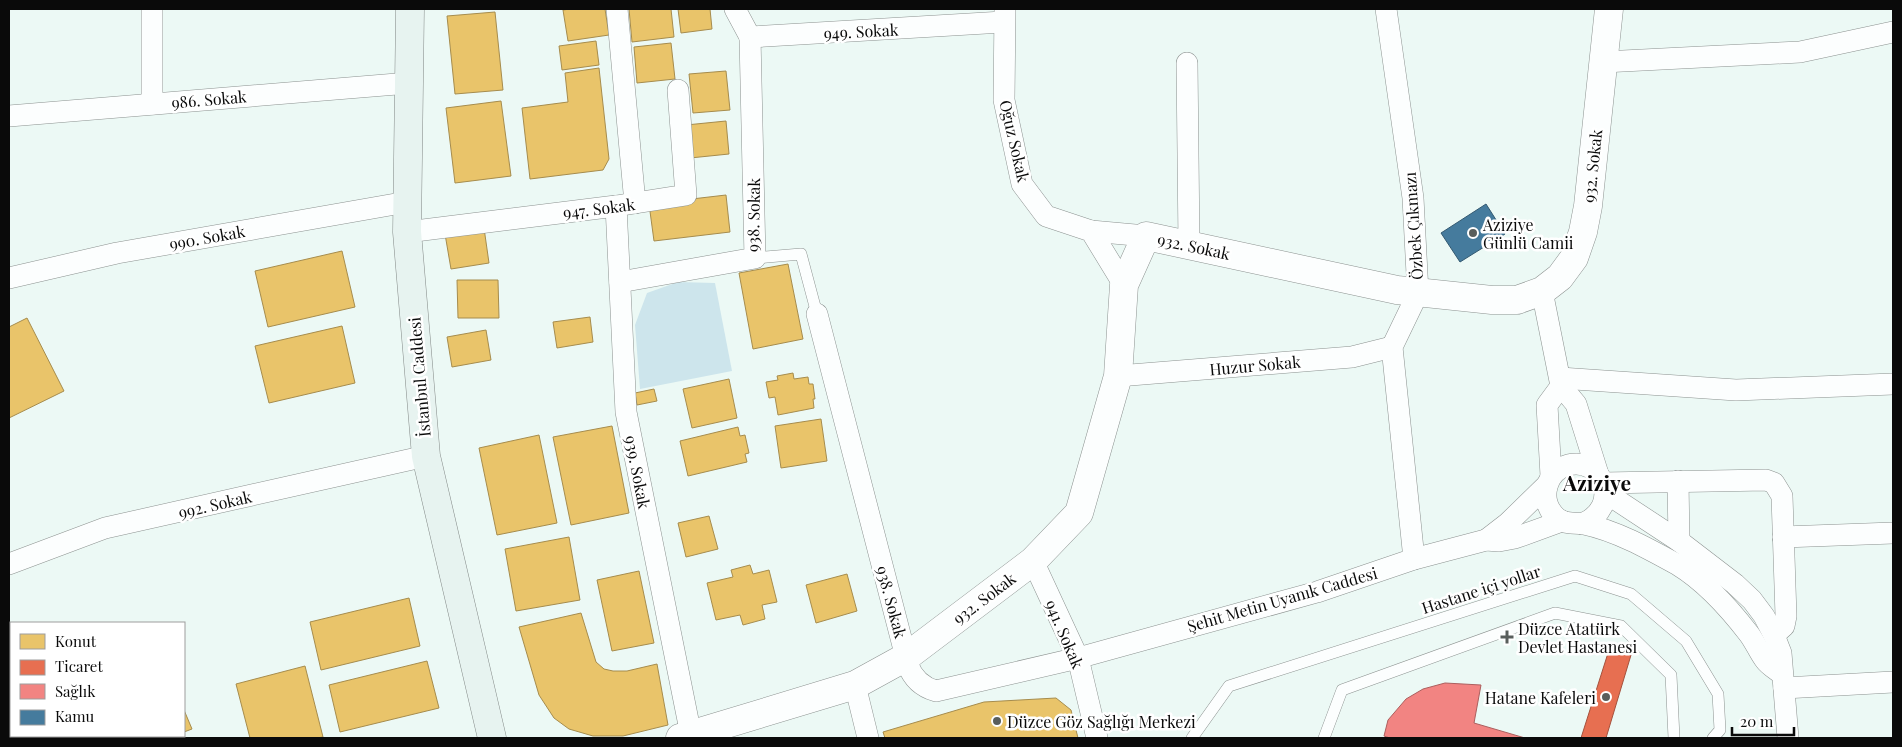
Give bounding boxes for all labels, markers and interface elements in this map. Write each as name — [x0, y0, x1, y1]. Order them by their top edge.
street label: 949. Sokak — [823, 19, 899, 43]
street label: 986. Sokak — [171, 85, 248, 113]
street label: Oğuz Sokak — [995, 98, 1035, 184]
street label: 932. Sokak — [1578, 128, 1606, 204]
street label: Özbek Çıkmazı — [1399, 171, 1427, 281]
street label: 938. Sokak — [742, 177, 764, 252]
street label: 947. Sokak — [562, 193, 636, 223]
place label: Aziziye Günlü Camii — [1482, 214, 1574, 253]
street label: 990. Sokak — [167, 220, 247, 254]
marker: Aziziye Günlü Camii — [1467, 227, 1479, 239]
street label: 932. Sokak — [1156, 228, 1232, 264]
street label: İstanbul Caddesi — [403, 316, 435, 438]
street label: Huzur Sokak — [1208, 351, 1302, 379]
street label: 939. Sokak — [621, 434, 655, 511]
district label: Aziziye — [1562, 468, 1631, 496]
street label: 992. Sokak — [176, 485, 254, 523]
street label: Hastane içi yollar — [1419, 560, 1543, 618]
street label: Şehit Metin Uyanık Caddesi — [1184, 562, 1380, 636]
street label: 938. Sokak — [872, 563, 912, 641]
street label: 932. Sokak — [948, 567, 1020, 629]
street label: 941. Sokak — [1041, 596, 1089, 672]
place label: Düzce Atatürk Devlet Hastanesi — [1518, 618, 1637, 657]
legend — [10, 622, 185, 737]
marker: Düzce Atatürk Devlet Hastanesi — [1500, 630, 1514, 644]
text: Konut — [55, 631, 97, 651]
text: Ticaret — [55, 656, 103, 676]
text: Sağlık — [55, 681, 96, 701]
place label: Hatane Kafeleri — [1485, 687, 1596, 708]
marker: Hatane Kafeleri — [1600, 691, 1612, 703]
scale bar — [1732, 704, 1794, 736]
text: Kamu — [55, 706, 95, 726]
place label: Düzce Göz Sağlığı Merkezi — [1007, 711, 1196, 732]
text: 20 m — [1740, 711, 1774, 731]
marker: Düzce Göz Sağlığı Merkezi — [991, 715, 1003, 727]

